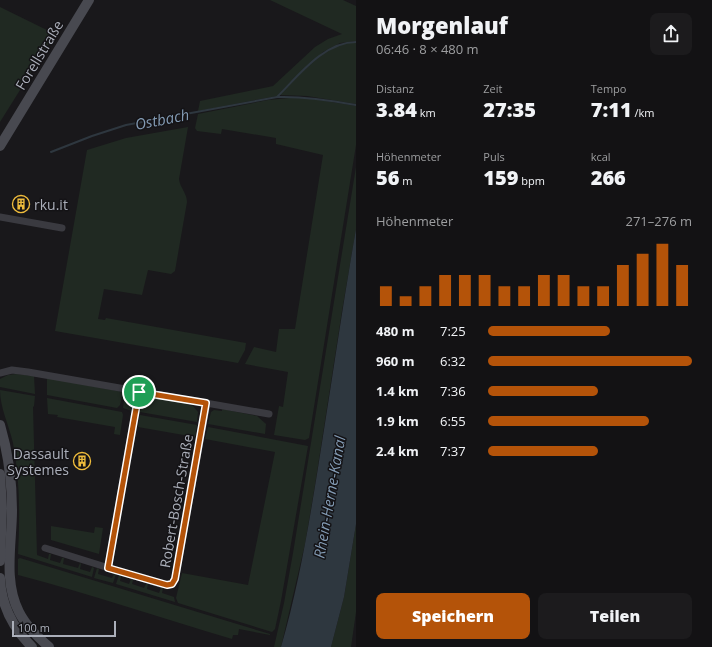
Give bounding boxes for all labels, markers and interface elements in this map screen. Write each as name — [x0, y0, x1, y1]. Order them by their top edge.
text: Morgenlauf — [376, 10, 508, 40]
button: share — [650, 13, 692, 55]
street label: Forellstraße — [11, 17, 67, 93]
text: 06:46 · 8 × 480 m — [376, 40, 479, 58]
text: Distanz — [376, 81, 414, 96]
text: Zeit — [483, 81, 503, 96]
text: Tempo — [591, 81, 626, 96]
text: 3.84 — [376, 96, 417, 123]
text: 27:35 — [483, 96, 536, 123]
text: 7:11 — [591, 96, 632, 123]
water label: Ostbach — [133, 104, 191, 134]
text: km — [417, 105, 436, 120]
text: /km — [632, 105, 654, 120]
text: Höhenmeter — [376, 149, 441, 164]
text: Puls — [483, 149, 505, 164]
text: kcal — [591, 149, 611, 164]
text: 56 — [376, 164, 399, 191]
text: 159 — [483, 164, 518, 191]
text: 266 — [591, 164, 626, 191]
text: m — [399, 173, 412, 188]
text: bpm — [518, 173, 545, 188]
building icon: rku.it — [11, 194, 31, 214]
place label: rku.it — [34, 195, 68, 214]
text: Höhenmeter — [376, 212, 453, 230]
text: 271–276 m — [625, 212, 692, 230]
text: 480 m — [376, 322, 414, 340]
text: 7:25 — [440, 322, 466, 340]
text: 960 m — [376, 352, 414, 370]
text: 6:32 — [440, 352, 466, 370]
pin — [122, 375, 156, 409]
icon: arrive — [128, 381, 150, 403]
text: 1.4 km — [376, 382, 419, 400]
text: 7:36 — [440, 382, 466, 400]
text: 1.9 km — [376, 412, 419, 430]
text: 6:55 — [440, 412, 466, 430]
street label: Robert-Bosch-Straße — [155, 433, 197, 569]
water label: Rhein-Herne-Kanal — [308, 433, 350, 560]
text: 2.4 km — [376, 442, 419, 460]
text: 7:37 — [440, 442, 466, 460]
place label: Dassault Systemes — [7, 444, 69, 479]
building icon: Dassault Systemes — [72, 451, 92, 471]
button: Speichern — [376, 593, 530, 639]
button: Teilen — [538, 593, 692, 639]
scale bar — [12, 619, 116, 638]
text: 100 m — [18, 620, 50, 635]

